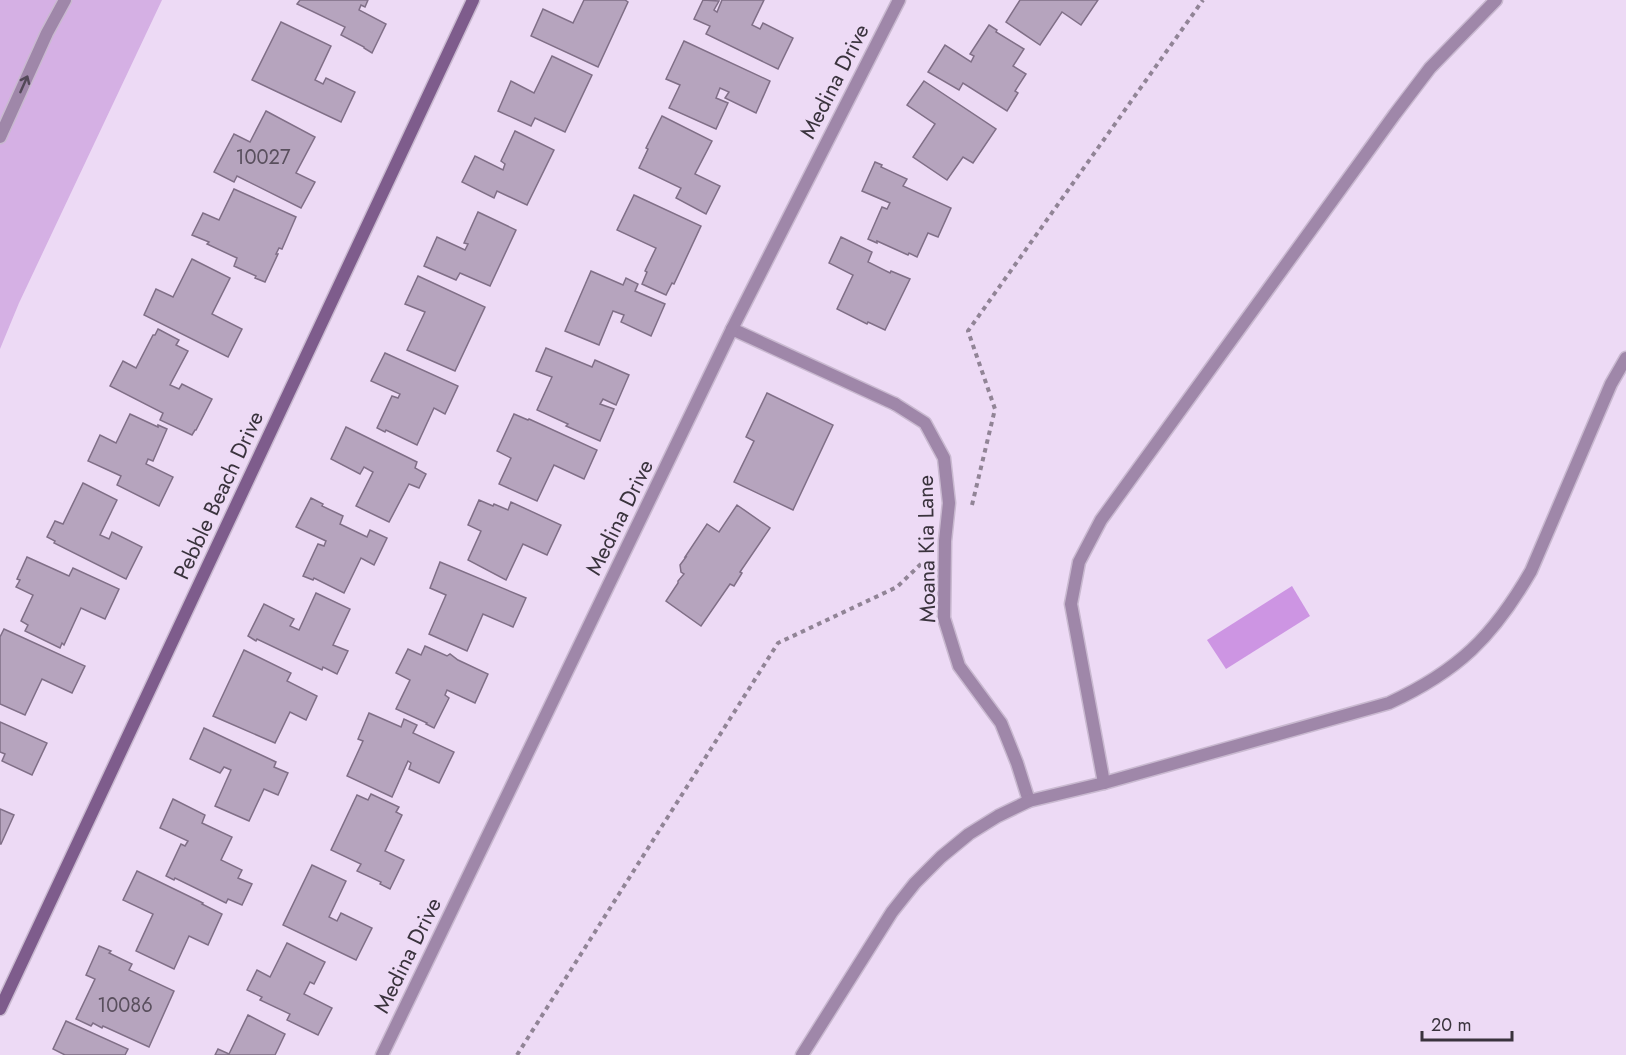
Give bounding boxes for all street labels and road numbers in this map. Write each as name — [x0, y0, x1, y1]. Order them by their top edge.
street label: Medina Drive — [791, 18, 877, 144]
street label: Pebble Beach Drive — [165, 406, 271, 584]
street label: Medina Drive — [577, 454, 661, 580]
street label: Moana Kia Lane — [909, 475, 943, 623]
street label: Medina Drive — [365, 892, 449, 1018]

